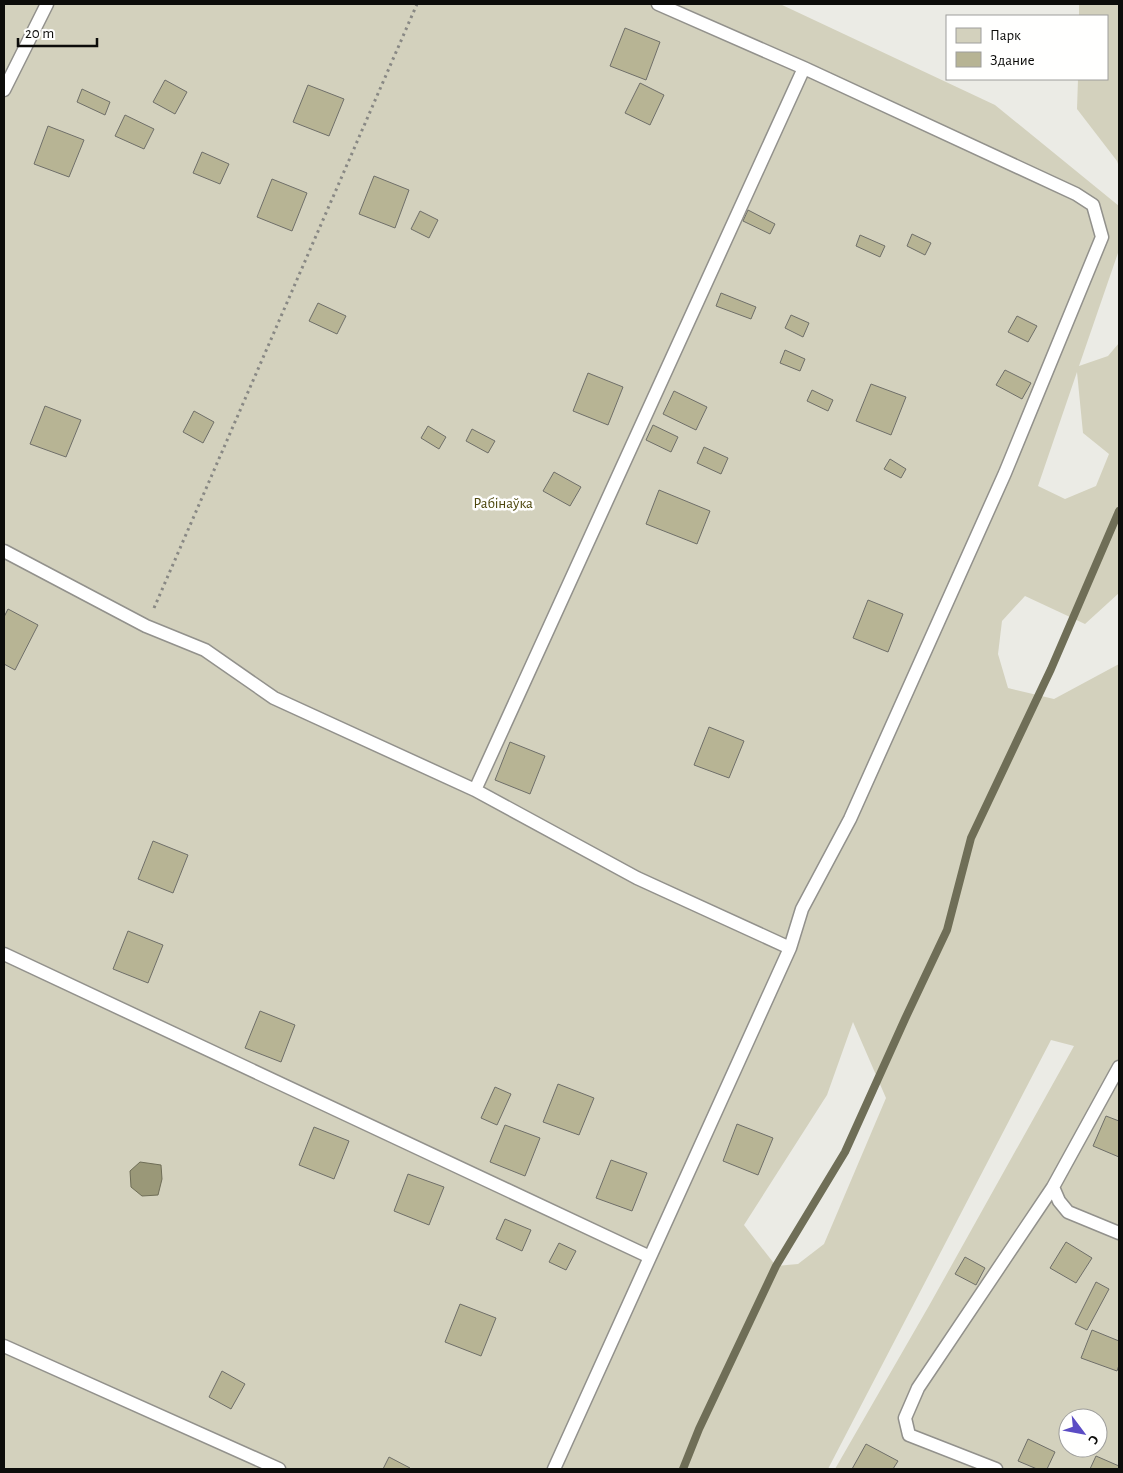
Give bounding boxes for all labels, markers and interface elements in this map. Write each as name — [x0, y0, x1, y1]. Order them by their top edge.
scale bar — [18, 15, 96, 47]
legend — [946, 15, 1108, 80]
text: 20 m — [25, 26, 54, 41]
text: Парк — [990, 28, 1021, 43]
text: Здание — [990, 53, 1035, 68]
park label: Рабінаўка — [473, 496, 533, 511]
north arrow — [1058, 1408, 1108, 1458]
text: С — [1085, 1432, 1101, 1447]

